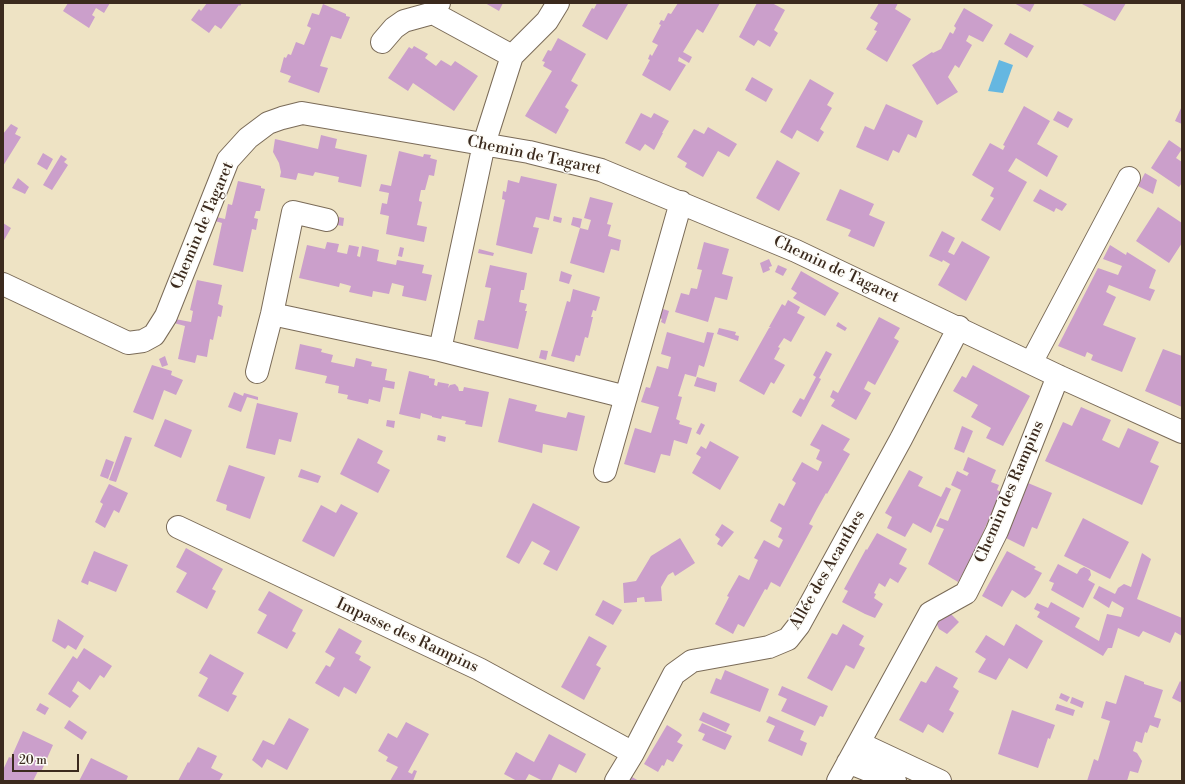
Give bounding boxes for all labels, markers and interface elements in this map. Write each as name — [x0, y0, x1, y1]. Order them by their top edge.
street label: Chemin de Tagaret — [465, 132, 603, 180]
street label: Chemin de Tagaret — [167, 159, 239, 293]
street label: Chemin de Tagaret — [770, 232, 902, 308]
street label: Chemin des Rampins — [971, 418, 1049, 566]
street label: Allée des Acanthes — [786, 507, 870, 633]
street label: Impasse des Rampins — [333, 595, 481, 677]
scale bar — [14, 746, 81, 772]
text: 20 m — [19, 753, 47, 768]

